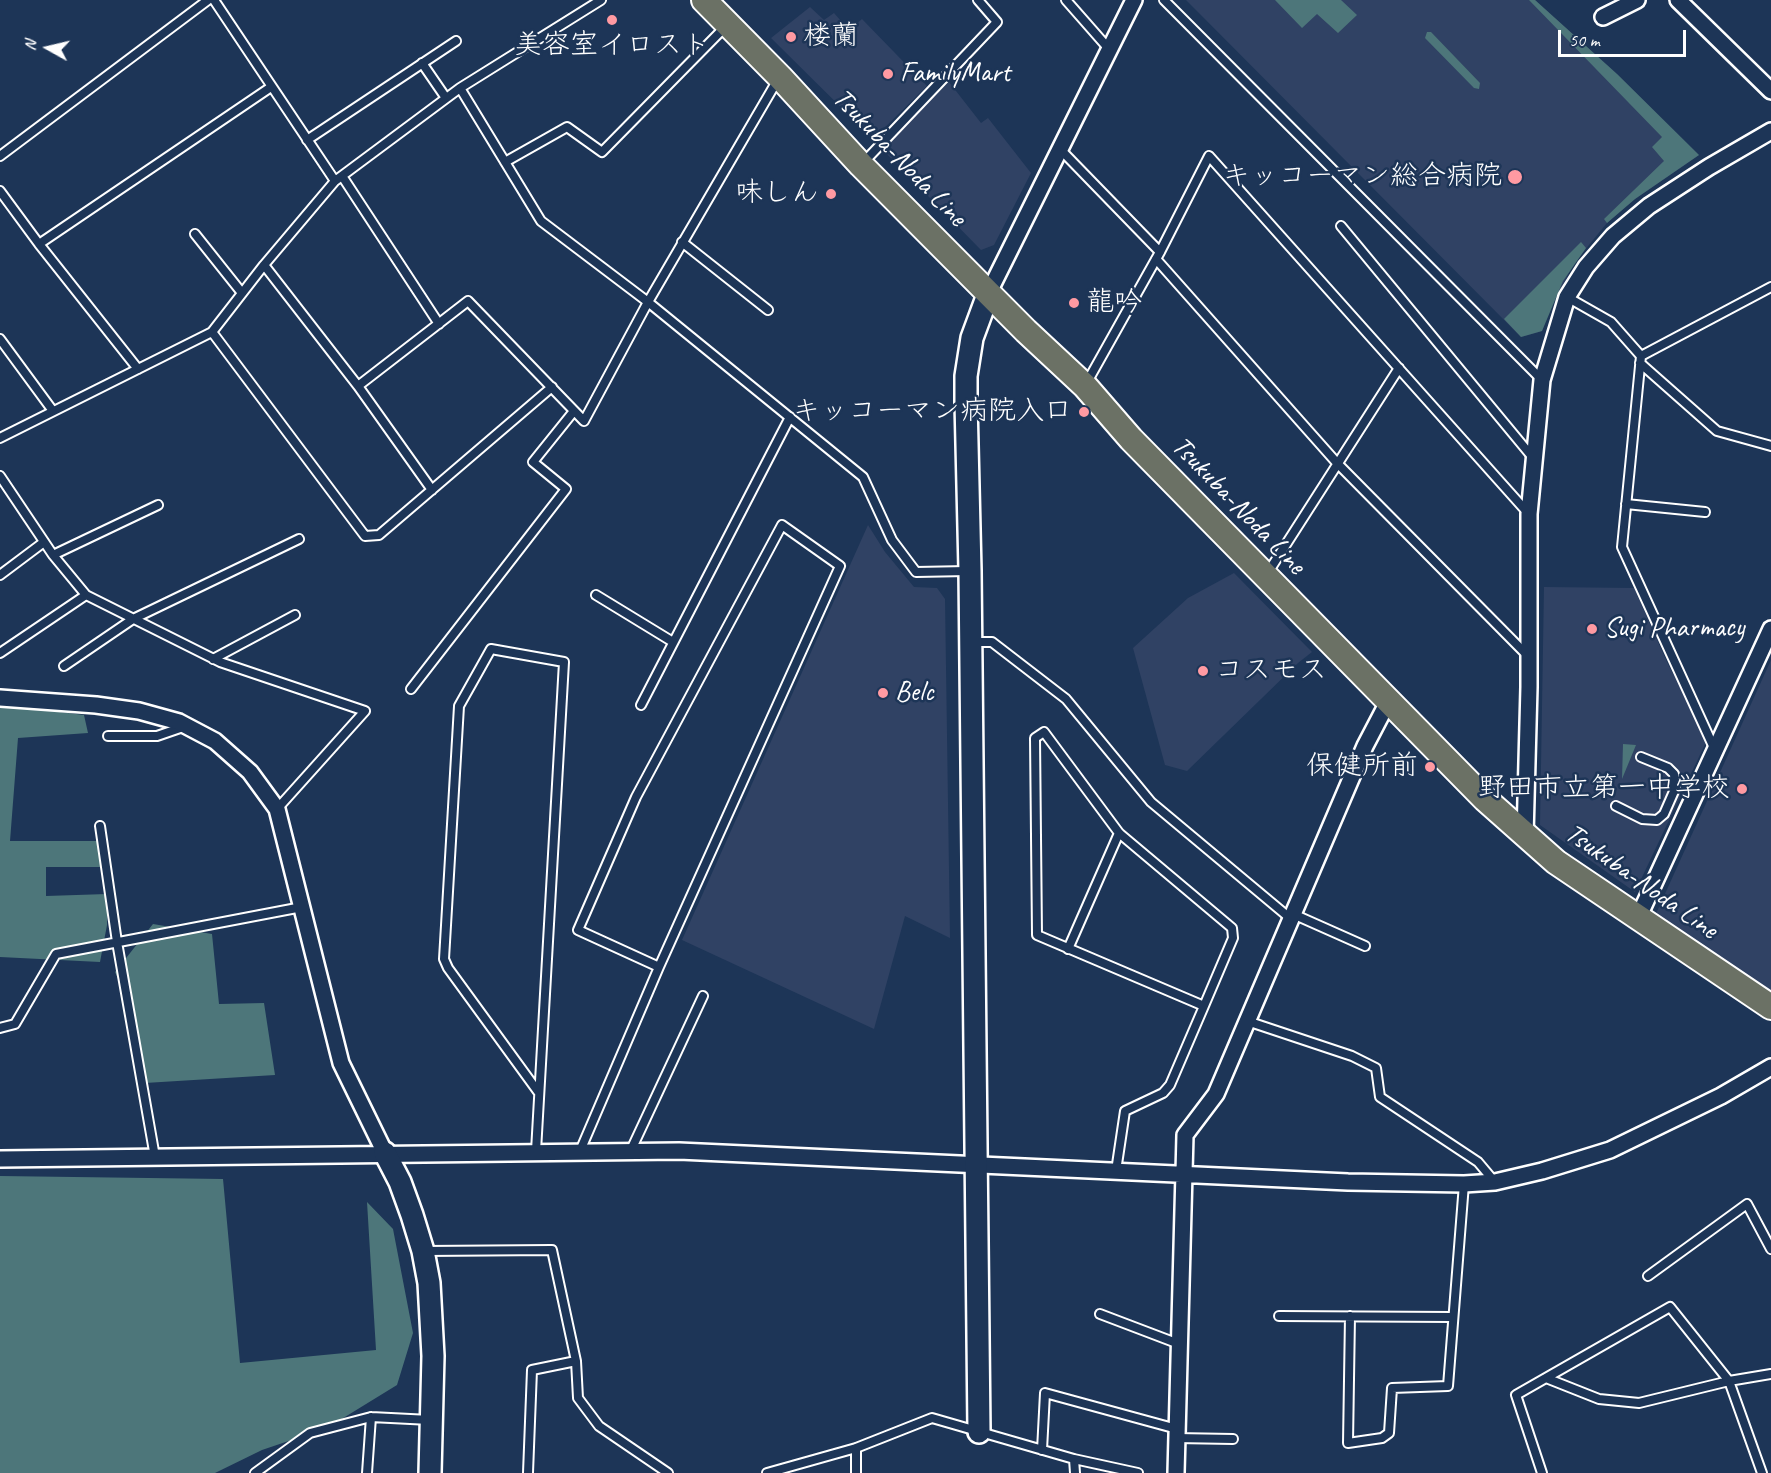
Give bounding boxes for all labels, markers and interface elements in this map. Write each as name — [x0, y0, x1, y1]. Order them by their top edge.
marker: 美容室イロスト — [605, 13, 619, 27]
north arrow — [18, 18, 78, 78]
scale bar — [1561, 18, 1688, 56]
place label: 楼蘭 — [803, 20, 859, 54]
place label: 美容室イロスト — [514, 29, 710, 63]
text: 50 m — [1569, 29, 1600, 51]
marker: 楼蘭 — [784, 30, 798, 44]
text: N — [20, 39, 41, 52]
place label: FamilyMart — [900, 57, 1010, 91]
marker: FamilyMart — [881, 67, 895, 81]
street label: Tsukuba-Noda Line — [825, 82, 973, 234]
place label: キッコーマン総合病院 — [1222, 160, 1502, 194]
marker: キッコーマン総合病院 — [1506, 168, 1524, 186]
place label: 味しん — [735, 177, 819, 211]
marker: 味しん — [824, 187, 838, 201]
place label: 龍吟 — [1086, 286, 1142, 320]
marker: 龍吟 — [1067, 296, 1081, 310]
place label: キッコーマン病院入口 — [792, 395, 1072, 429]
marker: キッコーマン病院入口 — [1077, 405, 1091, 419]
street label: Tsukuba-Noda Line — [1164, 430, 1312, 582]
place label: Sugi Pharmacy — [1604, 612, 1744, 646]
marker: Sugi Pharmacy — [1585, 622, 1599, 636]
place label: コスモス — [1215, 654, 1327, 688]
marker: コスモス — [1196, 664, 1210, 678]
place label: Belc — [895, 676, 933, 710]
marker: Belc — [876, 686, 890, 700]
place label: 保健所前 — [1306, 750, 1418, 784]
marker: 保健所前 — [1423, 760, 1437, 774]
place label: 野田市立第一中学校 — [1478, 772, 1730, 806]
marker: 野田市立第一中学校 — [1735, 782, 1749, 796]
street label: Tsukuba-Noda Line — [1558, 817, 1724, 947]

